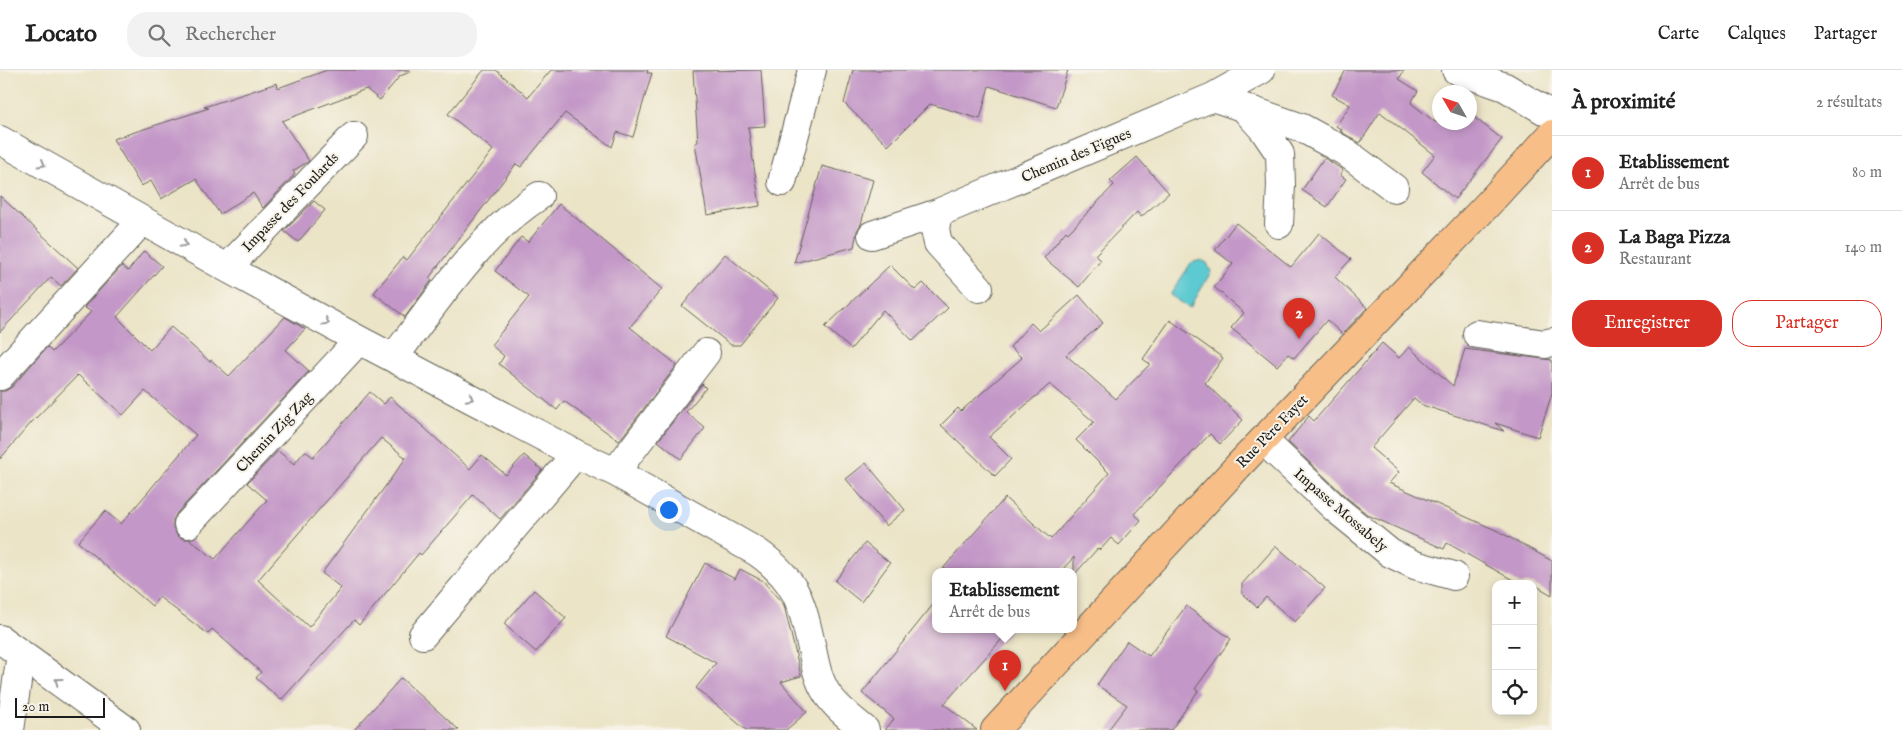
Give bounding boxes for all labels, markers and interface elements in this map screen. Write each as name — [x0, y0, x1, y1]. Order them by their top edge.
search box — [127, 12, 477, 57]
text: Locato — [25, 19, 97, 50]
icon: search — [145, 21, 173, 49]
text: Rechercher — [185, 23, 276, 47]
text: Carte — [1658, 23, 1699, 46]
text: Calques — [1727, 23, 1786, 46]
text: Partager — [1814, 23, 1877, 46]
north arrow — [1432, 85, 1477, 130]
text: À proximité — [1572, 89, 1675, 116]
text: 2 résultats — [1816, 93, 1882, 113]
street label: Chemin des Figues — [1018, 124, 1134, 187]
street label: Impasse des Foulards — [238, 149, 343, 256]
text: Etablissement — [1619, 151, 1729, 175]
one-way arrow — [37, 158, 46, 168]
text: 1 — [1585, 163, 1591, 183]
text: 80 m — [1852, 163, 1882, 183]
text: Arrêt de bus — [1619, 175, 1700, 195]
text: La Baga Pizza — [1619, 226, 1730, 250]
one-way arrow — [179, 237, 188, 247]
text: 2 — [1584, 238, 1592, 258]
text: 140 m — [1844, 238, 1882, 258]
text: Restaurant — [1619, 250, 1692, 270]
pin: 2 — [1283, 298, 1315, 339]
button: Enregistrer — [1572, 300, 1722, 347]
button: Partager — [1732, 300, 1882, 347]
one-way arrow — [321, 316, 330, 326]
street label: Chemin Zig Zag — [232, 387, 317, 477]
street label: Rue Père Fayet — [1232, 390, 1312, 472]
one-way arrow — [465, 391, 474, 401]
street label: Impasse Mossabely — [1290, 464, 1392, 557]
your location — [656, 497, 682, 523]
popup — [932, 568, 1077, 633]
text: Etablissement — [949, 579, 1060, 603]
map controls — [1492, 580, 1537, 715]
button: + — [1492, 580, 1537, 625]
text: Arrêt de bus — [949, 603, 1030, 623]
button: − — [1492, 625, 1537, 670]
pin: 1 — [989, 650, 1021, 691]
button: locate — [1492, 670, 1537, 715]
one-way arrow — [54, 678, 64, 687]
scale bar — [15, 695, 105, 718]
text: 20 m — [22, 698, 49, 716]

